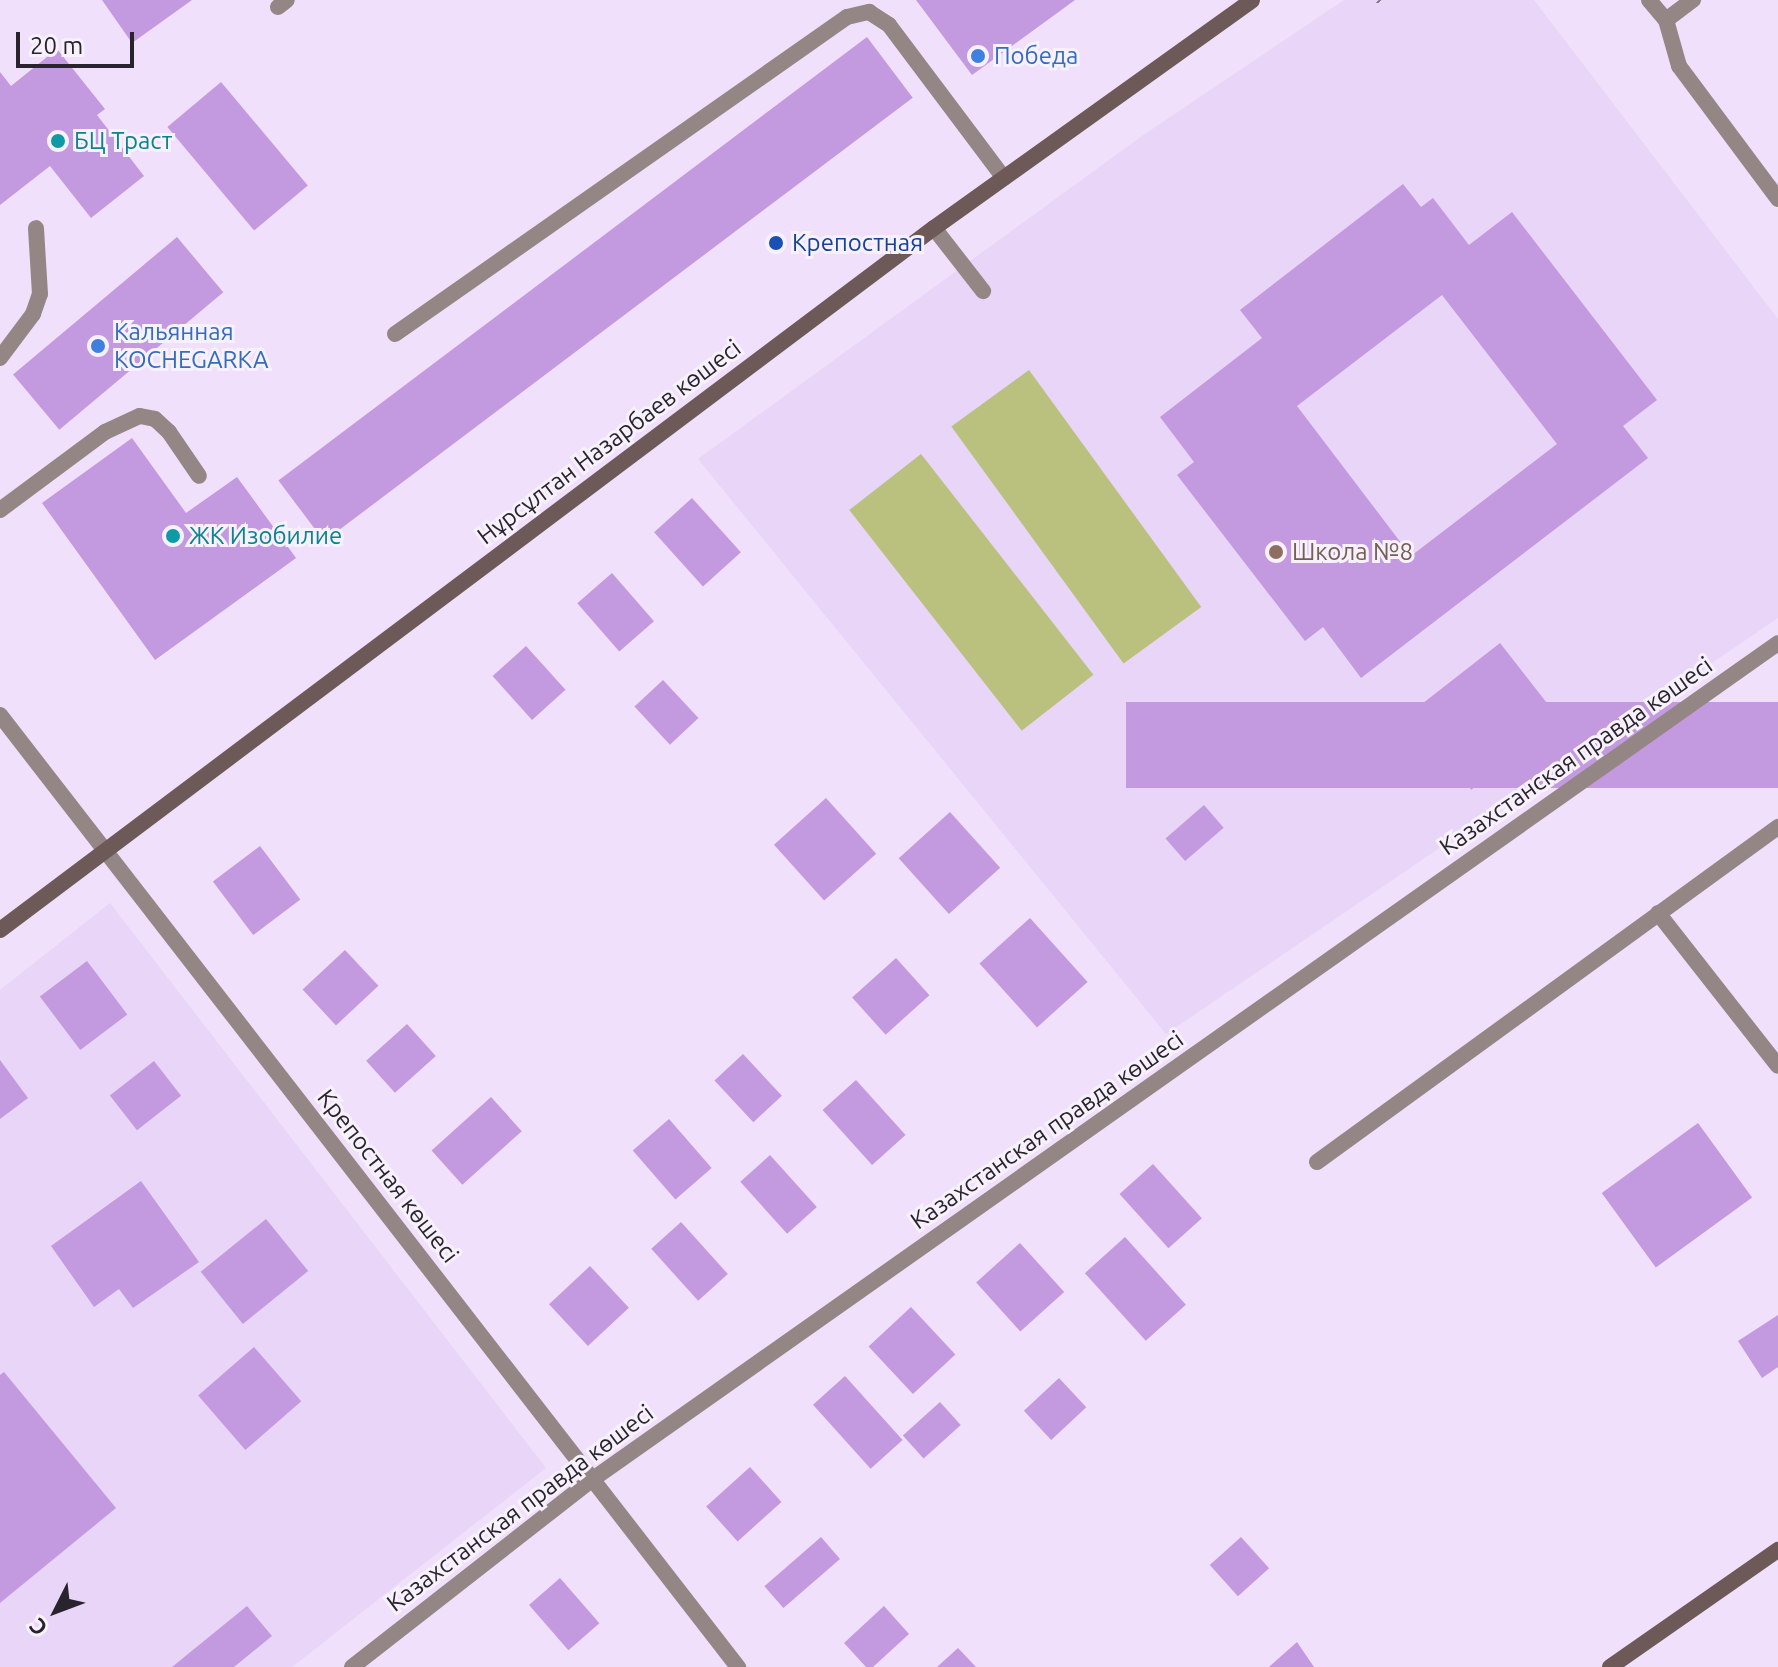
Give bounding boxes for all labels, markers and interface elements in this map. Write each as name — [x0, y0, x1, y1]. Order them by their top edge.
scale bar — [20, 16, 138, 66]
text: 20 m — [30, 32, 83, 59]
place label: Победа — [994, 42, 1078, 70]
marker: Победа — [969, 47, 987, 65]
place label: БЦ Траст — [74, 127, 172, 155]
marker: БЦ Траст — [49, 132, 67, 150]
place label: Крепостная — [792, 229, 923, 257]
marker: Крепостная — [767, 234, 785, 252]
place label: Кальянная KOCHEGARKA — [114, 318, 269, 374]
street label: Нұрсұлтан Назарбаев көшесі — [472, 333, 746, 551]
marker: Кальянная KOCHEGARKA — [89, 337, 107, 355]
place label: ЖК Изобилие — [189, 522, 342, 550]
marker: ЖК Изобилие — [164, 527, 182, 545]
place label: Школа №8 — [1292, 538, 1413, 566]
marker: Школа №8 — [1267, 543, 1285, 561]
street label: Казахстанская правда көшесі — [1434, 651, 1718, 861]
street label: Казахстанская правда көшесі — [905, 1025, 1189, 1235]
street label: Крепостная көшесі — [311, 1084, 465, 1268]
street label: Казахстанская правда көшесі — [381, 1398, 659, 1618]
north arrow — [16, 1571, 96, 1651]
text: С — [24, 1614, 52, 1641]

